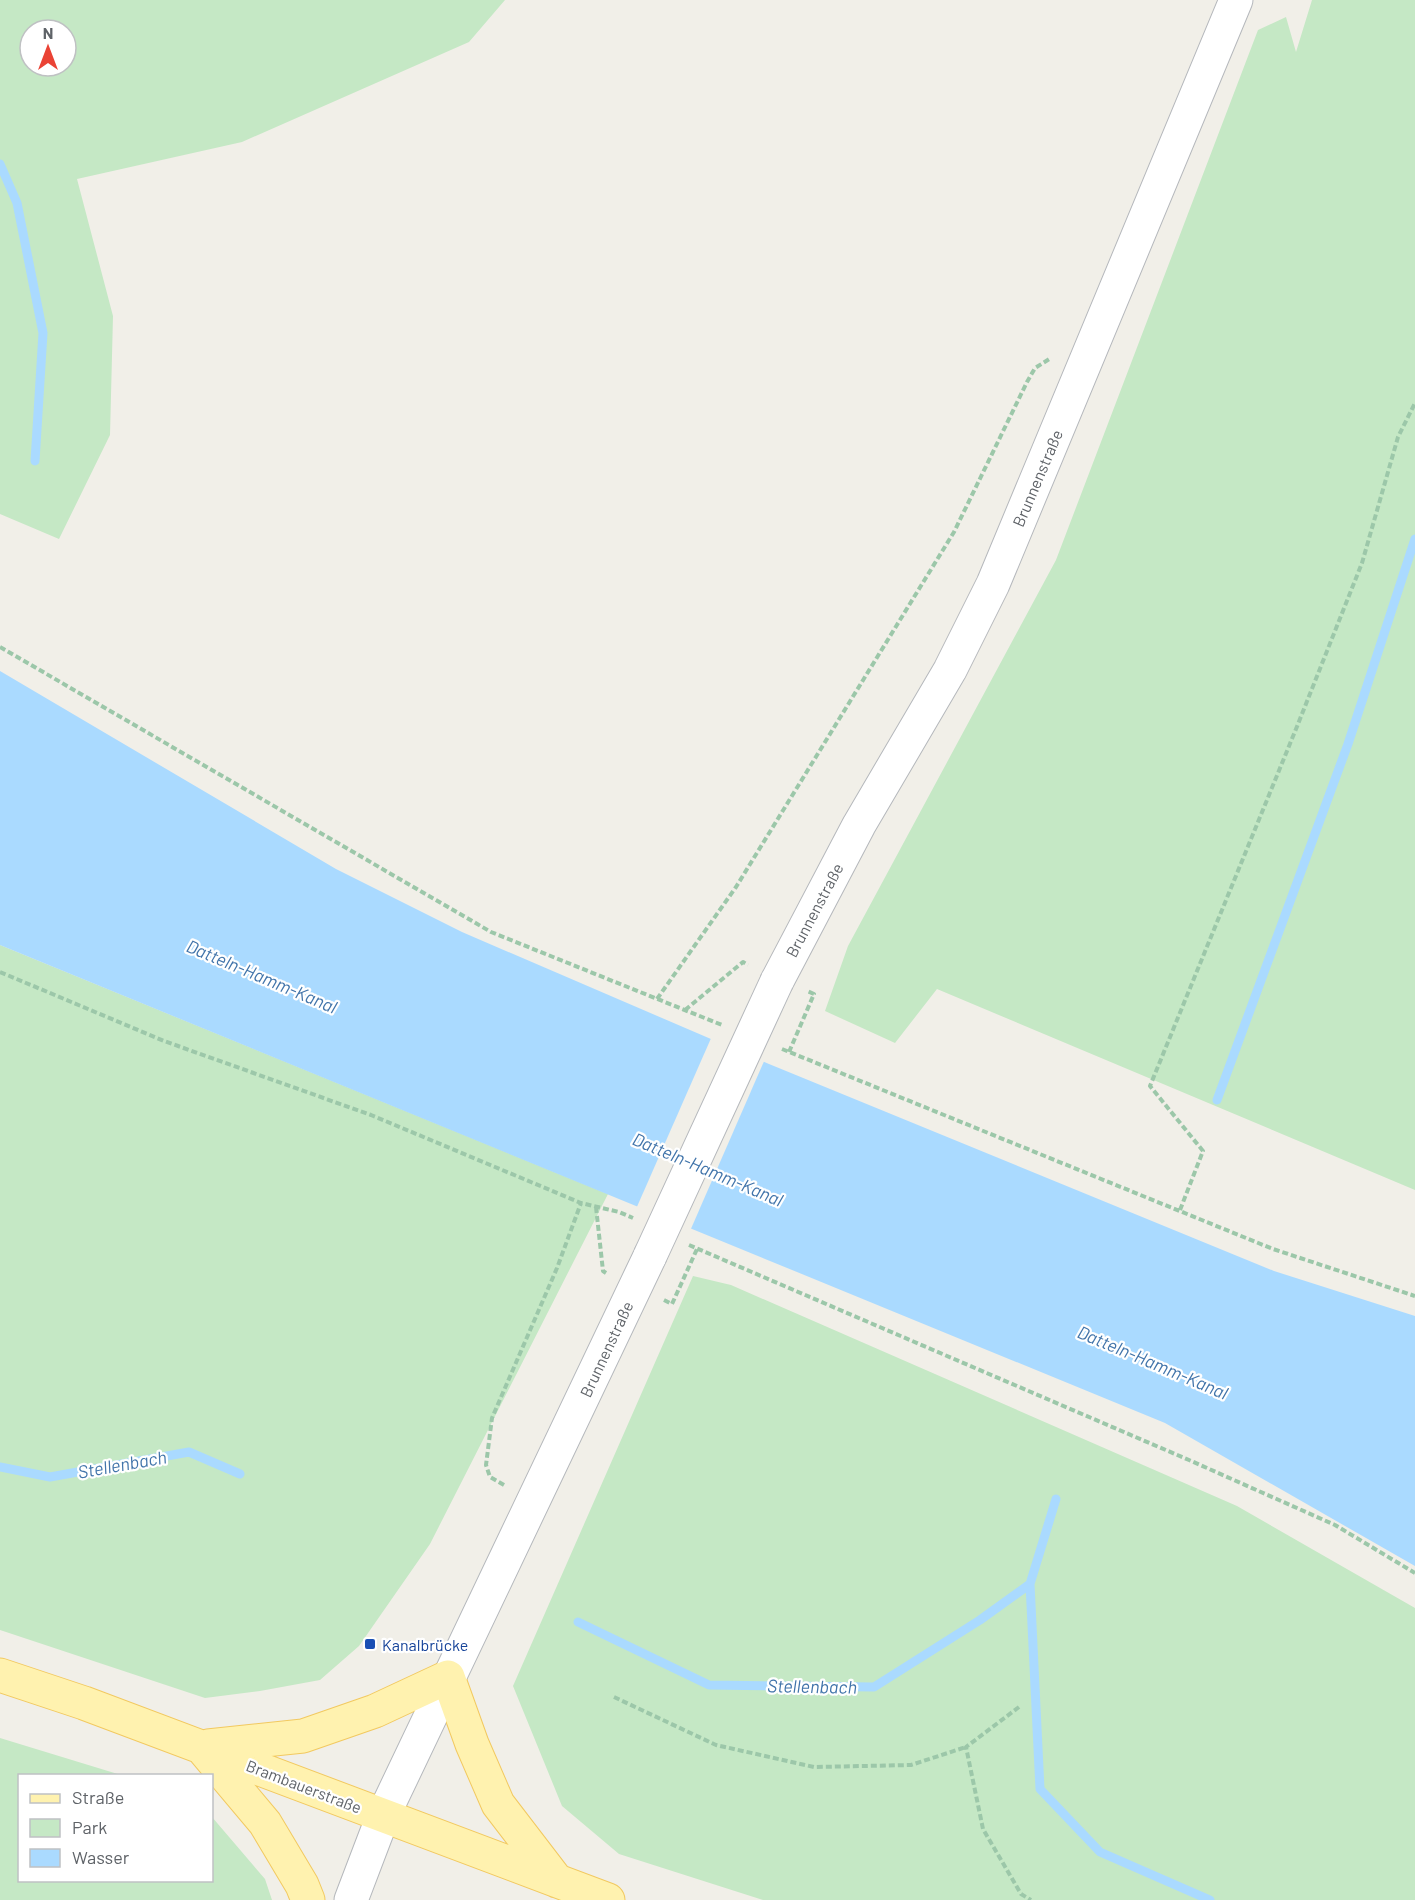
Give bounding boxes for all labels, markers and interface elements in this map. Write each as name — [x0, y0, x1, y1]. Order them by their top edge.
north arrow — [18, 18, 78, 78]
text: N — [43, 23, 53, 42]
street label: Brunnenstraße — [1008, 427, 1066, 529]
street label: Brunnenstraße — [781, 860, 847, 960]
water label: Datteln-Hamm-Kanal — [183, 934, 341, 1018]
water label: Datteln-Hamm-Kanal — [629, 1127, 787, 1211]
street label: Brunnenstraße — [575, 1298, 637, 1400]
water label: Datteln-Hamm-Kanal — [1074, 1320, 1232, 1404]
water label: Stellenbach — [76, 1445, 168, 1483]
place label: Kanalbrücke — [382, 1635, 468, 1654]
marker: Kanalbrücke — [363, 1637, 377, 1651]
water label: Stellenbach — [767, 1674, 857, 1698]
street label: Brambauerstraße — [244, 1755, 364, 1817]
legend — [18, 1774, 213, 1882]
text: Straße — [72, 1786, 124, 1808]
text: Park — [72, 1816, 107, 1838]
text: Wasser — [72, 1846, 130, 1868]

